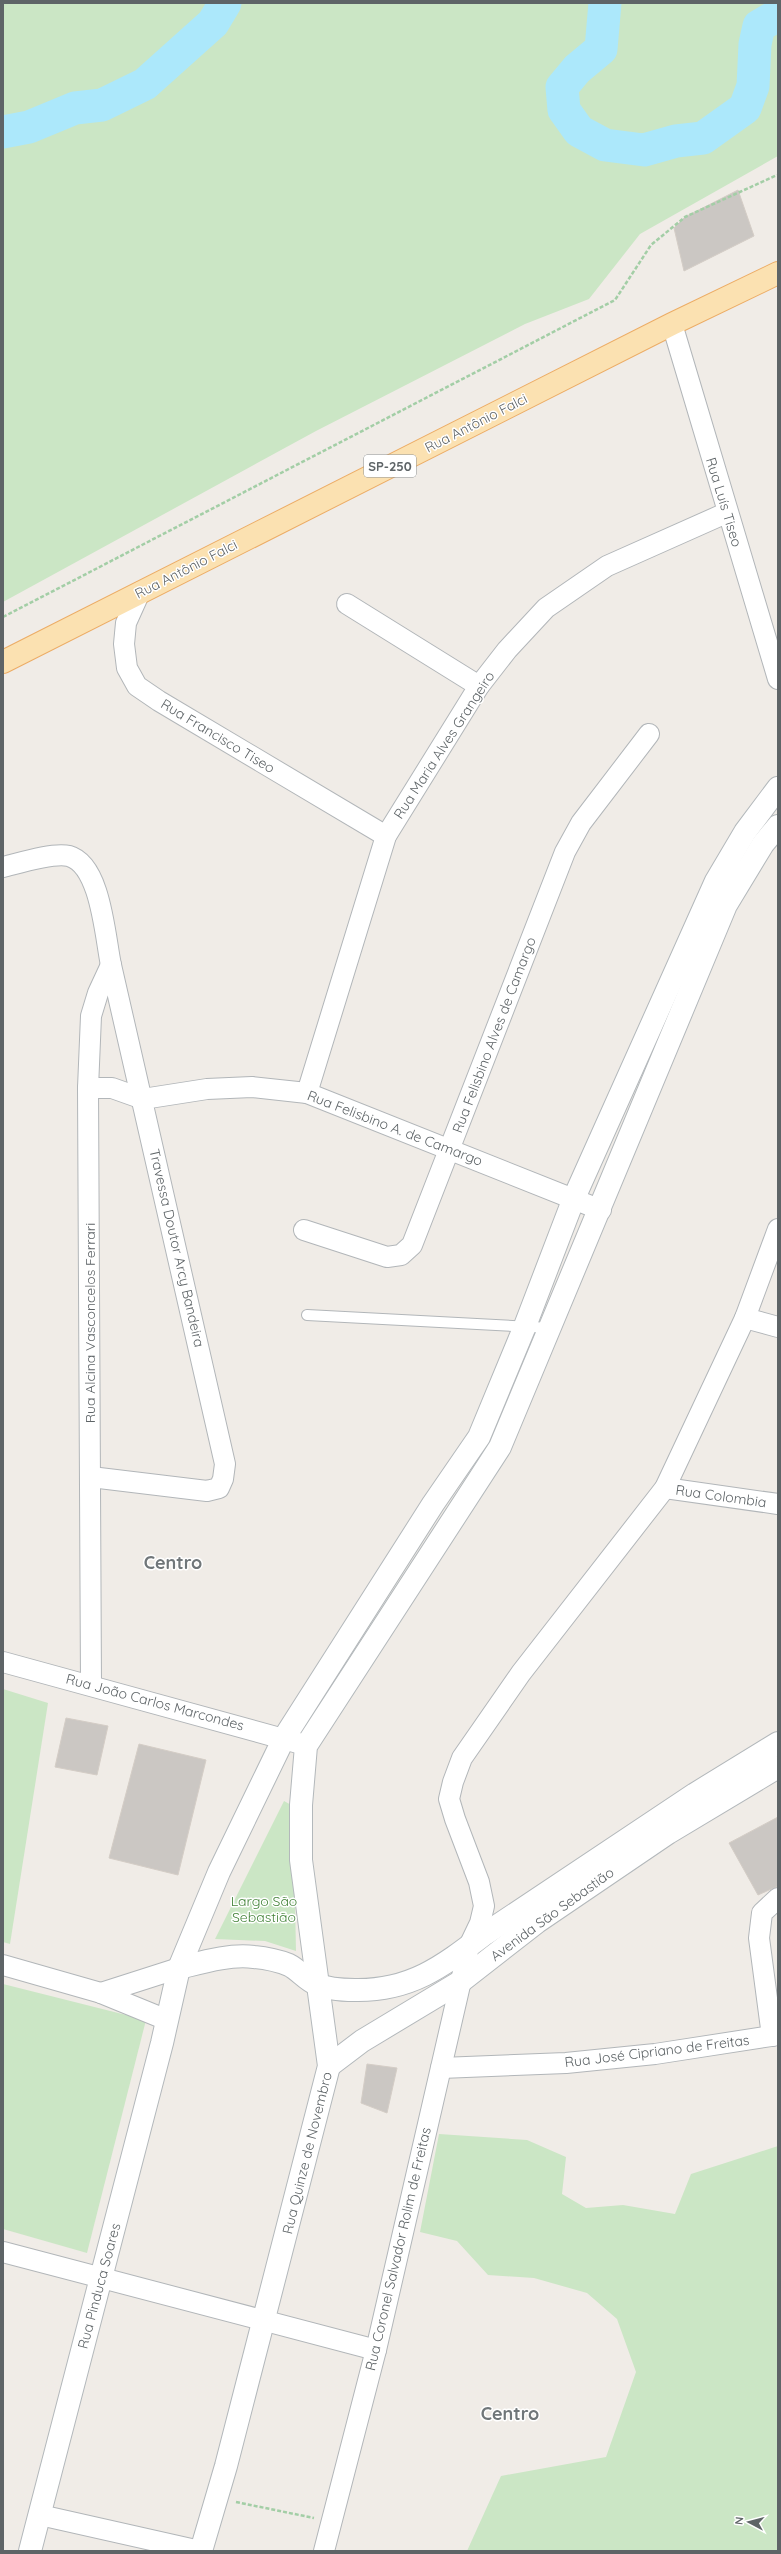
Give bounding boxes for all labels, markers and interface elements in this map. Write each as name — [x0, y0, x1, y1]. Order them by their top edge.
street label: Rua Antônio Falci — [422, 389, 530, 457]
road number: SP-250 — [364, 455, 416, 477]
street label: Rua Luís Tiseo — [702, 455, 746, 549]
street label: Rua Antônio Falci — [132, 535, 240, 603]
street label: Rua Maria Alves Grangeiro — [390, 668, 498, 822]
street label: Rua Francisco Tiseo — [158, 695, 278, 777]
street label: Rua Felisbino Alves de Camargo — [448, 934, 540, 1136]
street label: Rua Felisbino A. de Camargo — [305, 1086, 485, 1170]
street label: Travessa Doutor Arcy Bandeira — [145, 1147, 209, 1349]
street label: Rua Alcina Vasconcelos Ferrari — [81, 1223, 99, 1423]
street label: Rua Colombia — [674, 1481, 768, 1511]
district label: Centro — [144, 1551, 202, 1574]
street label: Rua João Carlos Marcondes — [64, 1670, 246, 1734]
street label: Avenida São Sebastião — [487, 1863, 617, 1965]
park label: Largo São Sebastião — [231, 1892, 297, 1926]
street label: Rua José Cipriano de Freitas — [564, 2031, 750, 2071]
street label: Rua Quinze de Novembro — [278, 2070, 336, 2236]
street label: Rua Coronel Salvador Rolim de Freitas — [361, 2126, 435, 2372]
street label: Rua Pinduca Soares — [74, 2221, 124, 2351]
district label: Centro — [481, 2402, 539, 2425]
north arrow — [729, 2502, 769, 2542]
text: N — [732, 2516, 747, 2526]

